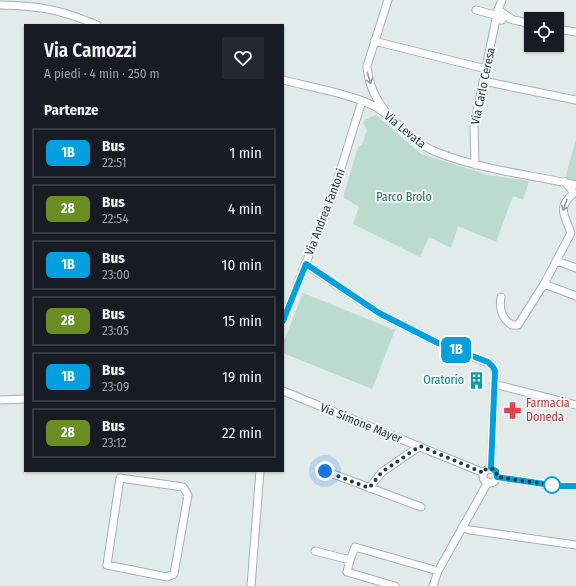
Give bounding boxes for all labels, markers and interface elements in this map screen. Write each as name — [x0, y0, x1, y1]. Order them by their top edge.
map controls — [524, 12, 564, 52]
button: locate — [524, 12, 564, 52]
button: heart — [222, 37, 264, 79]
text: Via Camozzi — [44, 39, 137, 62]
street label: Via Carlo Ceresa — [468, 46, 498, 126]
text: A piedi · 4 min · 250 m — [44, 66, 159, 81]
one-way arrow — [366, 72, 374, 85]
text: Partenze — [44, 101, 99, 119]
street label: Via Levata — [381, 109, 429, 151]
text: Bus — [102, 137, 125, 155]
text: 1B — [61, 144, 75, 161]
text: 1 min — [229, 144, 262, 162]
text: 22:51 — [102, 155, 127, 170]
street label: Via Andrea Fantoni — [302, 167, 348, 257]
park label: Parco Brolo — [376, 190, 432, 204]
text: Bus — [102, 193, 125, 211]
one-way arrow — [561, 199, 569, 211]
text: 28 — [61, 200, 75, 217]
text: 4 min — [228, 200, 262, 218]
text: 22:54 — [102, 211, 129, 226]
text: Bus — [102, 249, 125, 267]
text: 1B — [61, 256, 75, 273]
text: 10 min — [222, 256, 262, 274]
text: 23:00 — [102, 267, 130, 282]
text: Bus — [102, 305, 125, 323]
text: 28 — [61, 312, 75, 329]
text: 15 min — [223, 312, 262, 330]
text: 23:05 — [102, 323, 129, 338]
line badge: 1B — [438, 337, 474, 363]
text: 1B — [449, 341, 463, 358]
text: Bus — [102, 361, 125, 379]
text: 1B — [61, 368, 75, 385]
text: 19 min — [222, 368, 262, 386]
building icon: Oratorio — [467, 370, 487, 390]
place label: Oratorio — [423, 373, 464, 387]
text: 23:09 — [102, 379, 129, 394]
place label: Farmacia Doneda — [526, 396, 570, 424]
street label: Via Simone Mayer — [318, 400, 405, 446]
pharmacy icon: Farmacia Doneda — [503, 400, 523, 420]
text: Bus — [102, 417, 125, 435]
text: 28 — [61, 424, 75, 441]
text: 22 min — [222, 424, 262, 442]
text: 23:12 — [102, 435, 127, 450]
your location — [315, 461, 335, 481]
unlabelled marker — [543, 476, 561, 494]

